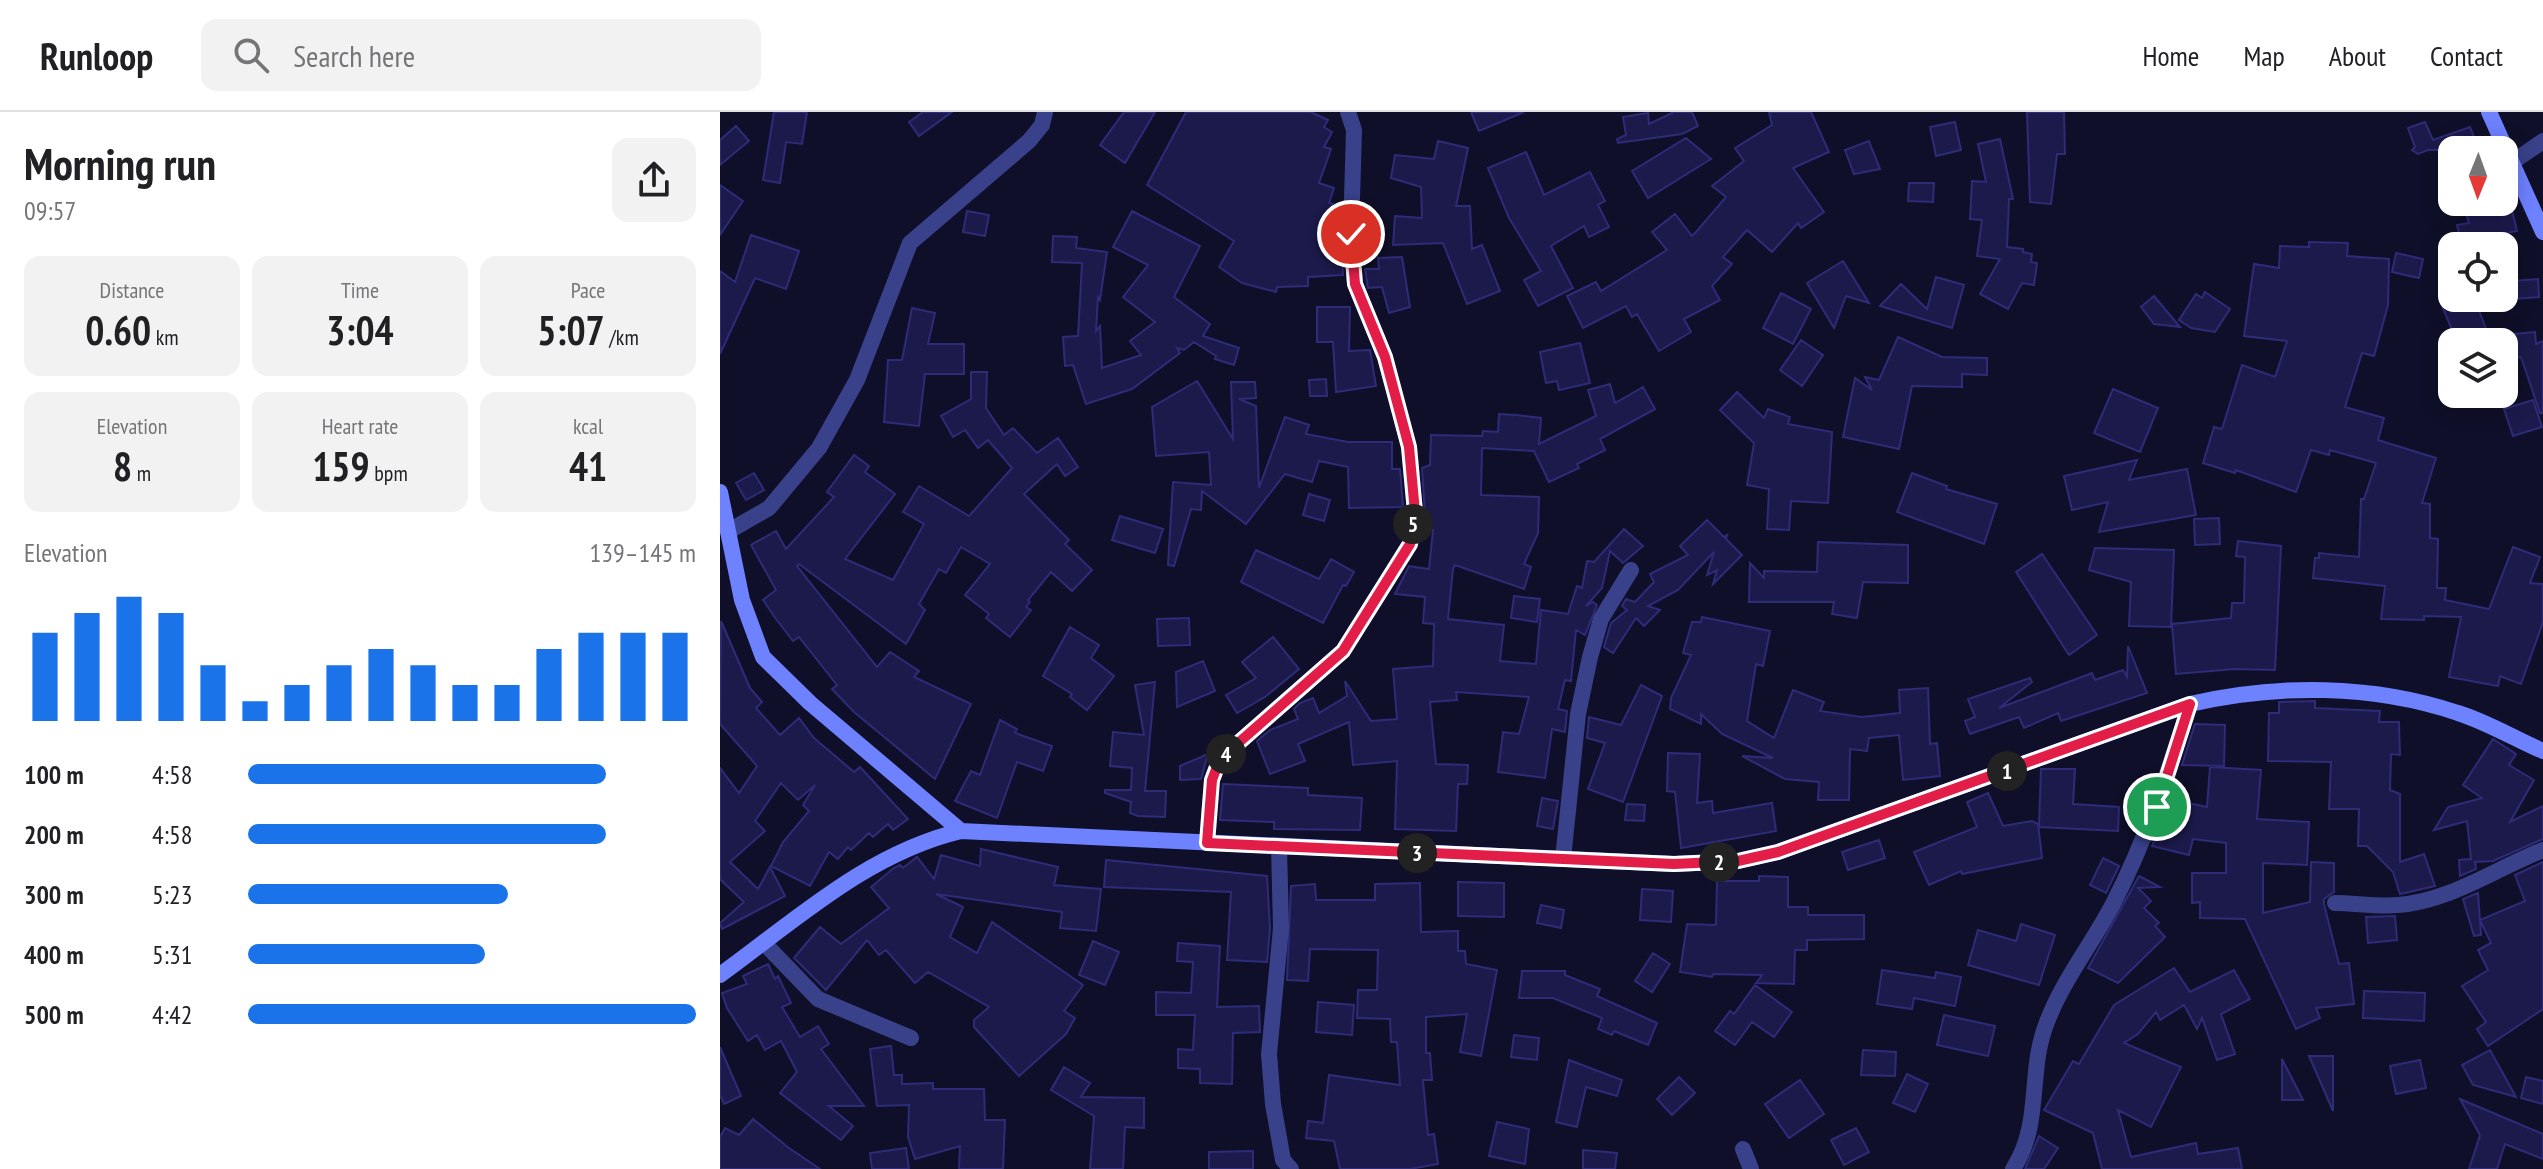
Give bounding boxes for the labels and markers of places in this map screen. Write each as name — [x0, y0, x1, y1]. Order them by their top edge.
pin — [1317, 200, 1385, 268]
pin: 5 — [1393, 504, 1433, 544]
pin: 4 — [1206, 734, 1246, 774]
pin: 1 — [1987, 751, 2027, 791]
pin — [2123, 773, 2191, 841]
pin: 3 — [1397, 833, 1437, 873]
pin: 2 — [1699, 842, 1739, 882]

